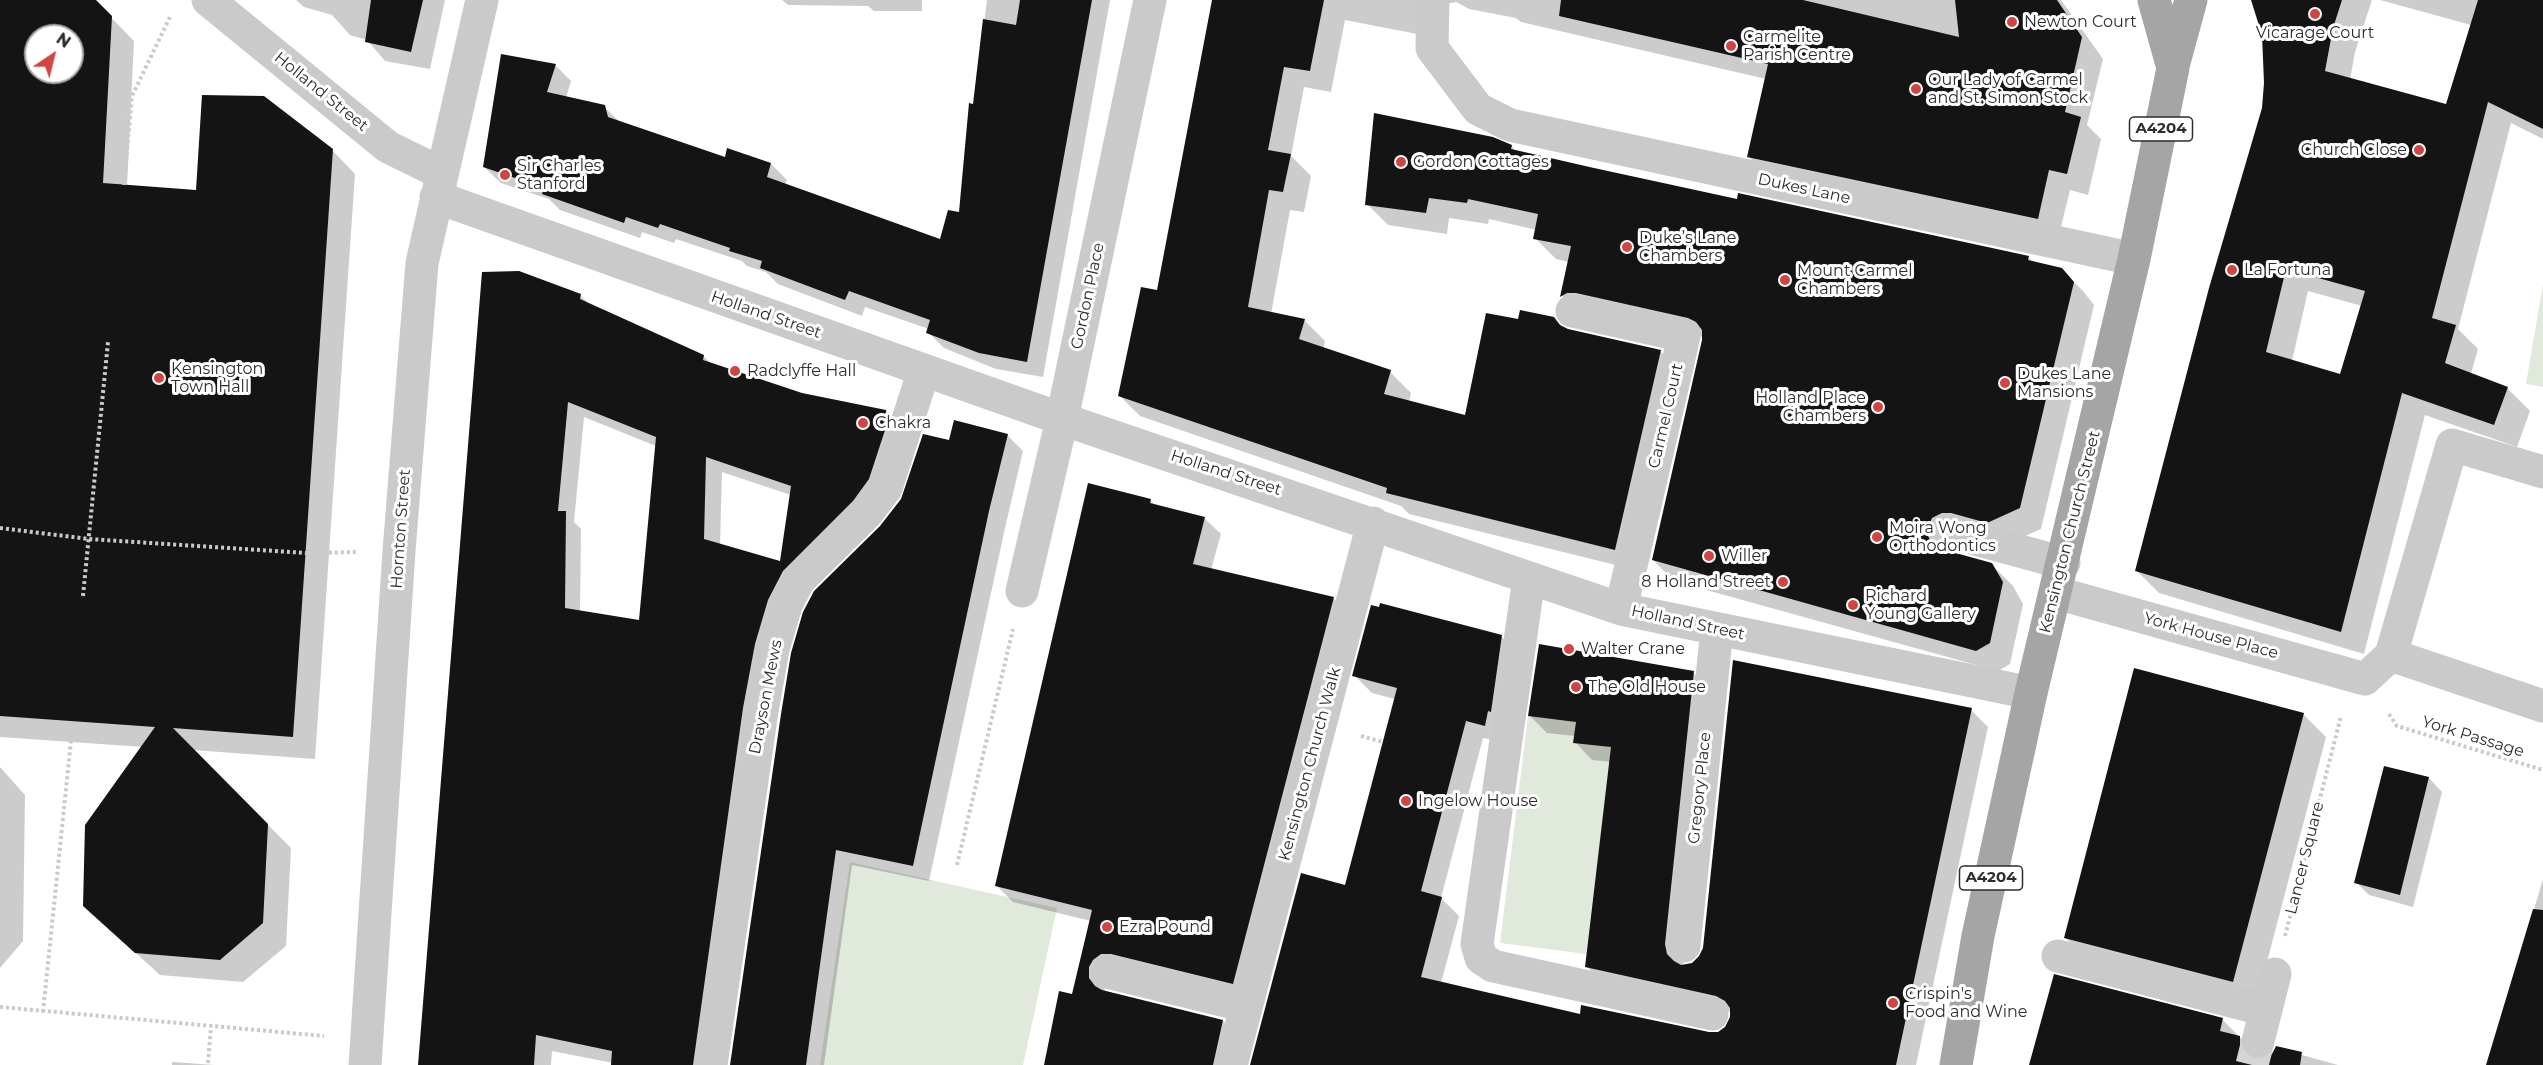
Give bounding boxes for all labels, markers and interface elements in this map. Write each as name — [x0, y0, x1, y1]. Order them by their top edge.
marker: Vicarage Court — [2308, 7, 2322, 21]
place label: Newton Court — [2024, 12, 2137, 32]
marker: Newton Court — [2005, 15, 2019, 29]
place label: Vicarage Court — [2256, 23, 2374, 43]
north arrow — [24, 24, 84, 84]
place label: Carmelite Parish Centre — [1743, 27, 1851, 65]
text: N — [53, 29, 74, 52]
marker: Carmelite Parish Centre — [1724, 39, 1738, 53]
street label: Holland Street — [270, 48, 372, 136]
place label: Our Lady of Carmel and St. Simon Stock — [1928, 70, 2088, 108]
marker: Our Lady of Carmel and St. Simon Stock — [1909, 82, 1923, 96]
road number: A4204 — [2130, 117, 2192, 141]
place label: Church Close — [2301, 140, 2407, 160]
marker: Church Close — [2412, 143, 2426, 157]
place label: Gordon Cottages — [1413, 152, 1549, 172]
marker: Gordon Cottages — [1394, 155, 1408, 169]
place label: Sir Charles Stanford — [517, 156, 601, 194]
marker: Sir Charles Stanford — [498, 168, 512, 182]
street label: Dukes Lane — [1756, 170, 1852, 208]
place label: Duke’s Lane Chambers — [1639, 228, 1736, 266]
marker: Duke’s Lane Chambers — [1620, 240, 1634, 254]
street label: Gordon Place — [1067, 241, 1109, 351]
place label: La Fortuna — [2244, 260, 2331, 280]
place label: Mount Carmel Chambers — [1797, 261, 1912, 299]
marker: La Fortuna — [2225, 263, 2239, 277]
marker: Mount Carmel Chambers — [1778, 273, 1792, 287]
street label: Holland Street — [708, 287, 824, 343]
place label: Kensington Town Hall — [171, 359, 263, 397]
place label: Radclyffe Hall — [747, 361, 856, 381]
street label: Carmel Court — [1645, 362, 1687, 470]
marker: Radclyffe Hall — [728, 364, 742, 378]
place label: Dukes Lane Mansions — [2017, 364, 2111, 402]
marker: Kensington Town Hall — [152, 371, 166, 385]
marker: Dukes Lane Mansions — [1998, 376, 2012, 390]
place label: Holland Place Chambers — [1755, 388, 1866, 426]
marker: Holland Place Chambers — [1871, 400, 1885, 414]
place label: Chakra — [875, 413, 931, 433]
marker: Chakra — [856, 416, 870, 430]
street label: Kensington Church Street — [2036, 429, 2104, 635]
street label: Holland Street — [1168, 446, 1284, 500]
street label: Hornton Street — [387, 469, 415, 589]
place label: Moira Wong Orthodontics — [1889, 518, 1996, 556]
marker: Moira Wong Orthodontics — [1870, 530, 1884, 544]
place label: Willer — [1721, 546, 1767, 566]
marker: Willer — [1702, 549, 1716, 563]
place label: 8 Holland Street — [1641, 572, 1771, 592]
marker: 8 Holland Street — [1776, 575, 1790, 589]
place label: Richard Young Gallery — [1865, 586, 1976, 624]
marker: Richard Young Gallery — [1846, 598, 1860, 612]
street label: Holland Street — [1630, 602, 1746, 644]
street label: York House Place — [2142, 609, 2280, 663]
street label: Drayson Mews — [746, 638, 786, 756]
place label: Walter Crane — [1581, 639, 1685, 659]
marker: Walter Crane — [1562, 642, 1576, 656]
street label: Kensington Church Walk — [1275, 665, 1345, 863]
place label: The Old House — [1588, 677, 1706, 697]
marker: The Old House — [1569, 680, 1583, 694]
street label: York Passage — [2420, 712, 2526, 762]
street label: Gregory Place — [1685, 731, 1715, 845]
place label: Ingelow House — [1418, 791, 1538, 811]
marker: Ingelow House — [1399, 794, 1413, 808]
street label: Lancer Square — [2282, 800, 2328, 916]
road number: A4204 — [1960, 866, 2022, 890]
place label: Ezra Pound — [1119, 917, 1211, 937]
marker: Ezra Pound — [1100, 920, 1114, 934]
place label: Crispin's Food and Wine — [1905, 984, 2028, 1022]
marker: Crispin's Food and Wine — [1886, 996, 1900, 1010]

